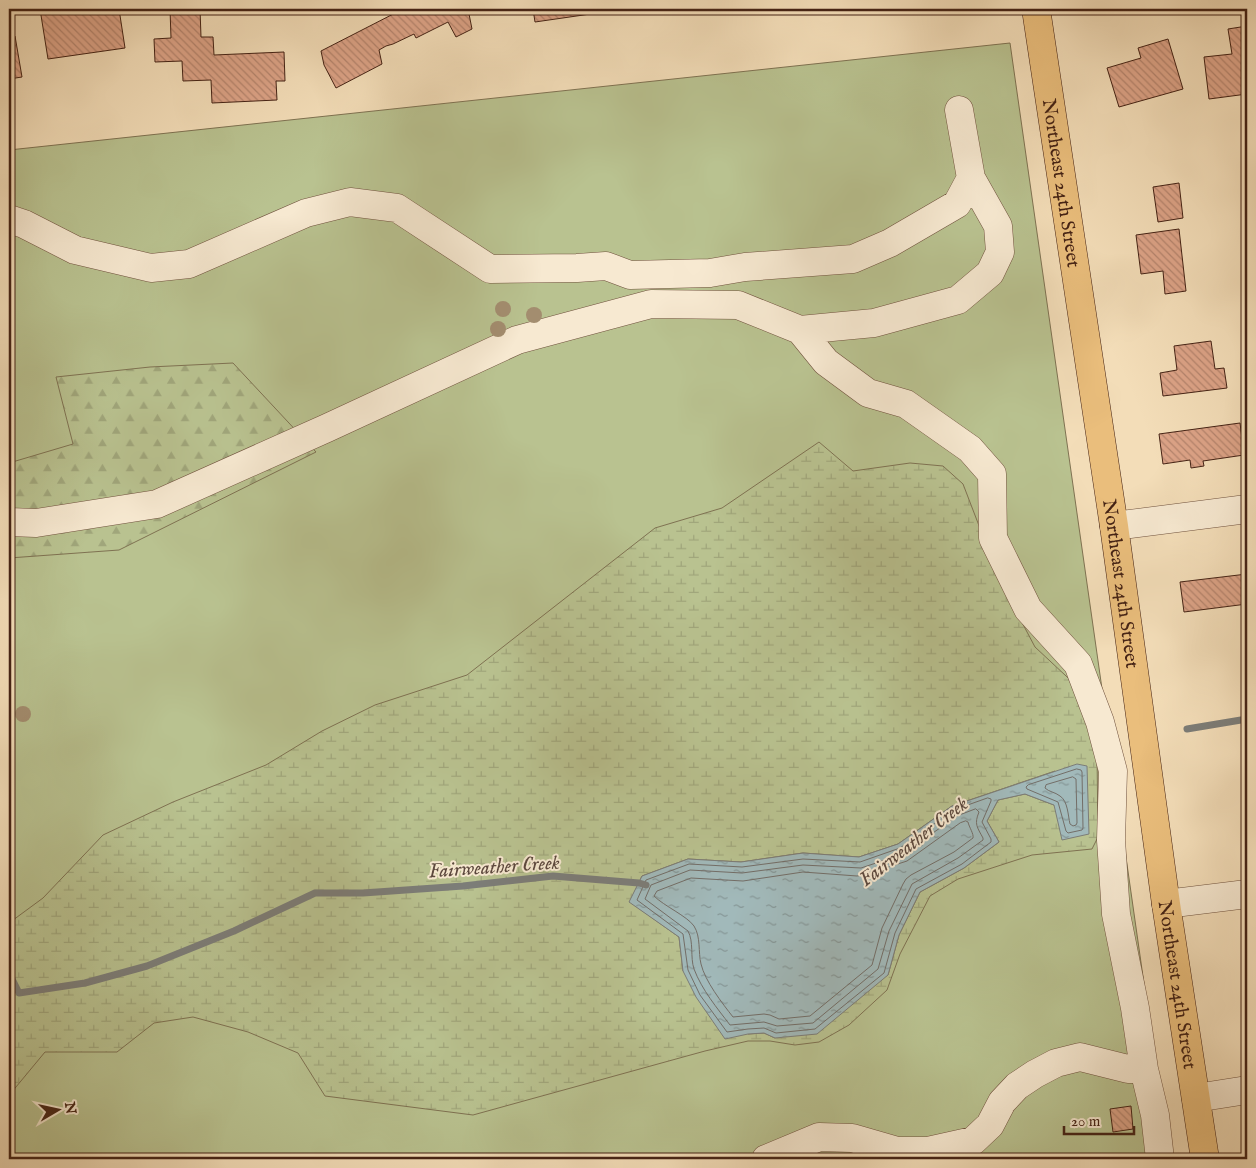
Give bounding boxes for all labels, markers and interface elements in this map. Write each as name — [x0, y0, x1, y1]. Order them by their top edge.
street label: Northeast 24th Street — [1036, 97, 1085, 270]
street label: Northeast 24th Street — [1096, 498, 1144, 670]
water label: Fairweather Creek — [854, 792, 973, 892]
water label: Fairweather Creek — [428, 850, 561, 885]
street label: Northeast 24th Street — [1152, 899, 1201, 1071]
north arrow — [32, 1086, 82, 1136]
text: N — [60, 1100, 80, 1116]
scale bar — [1064, 1103, 1134, 1135]
text: 20 m — [1071, 1112, 1101, 1131]

